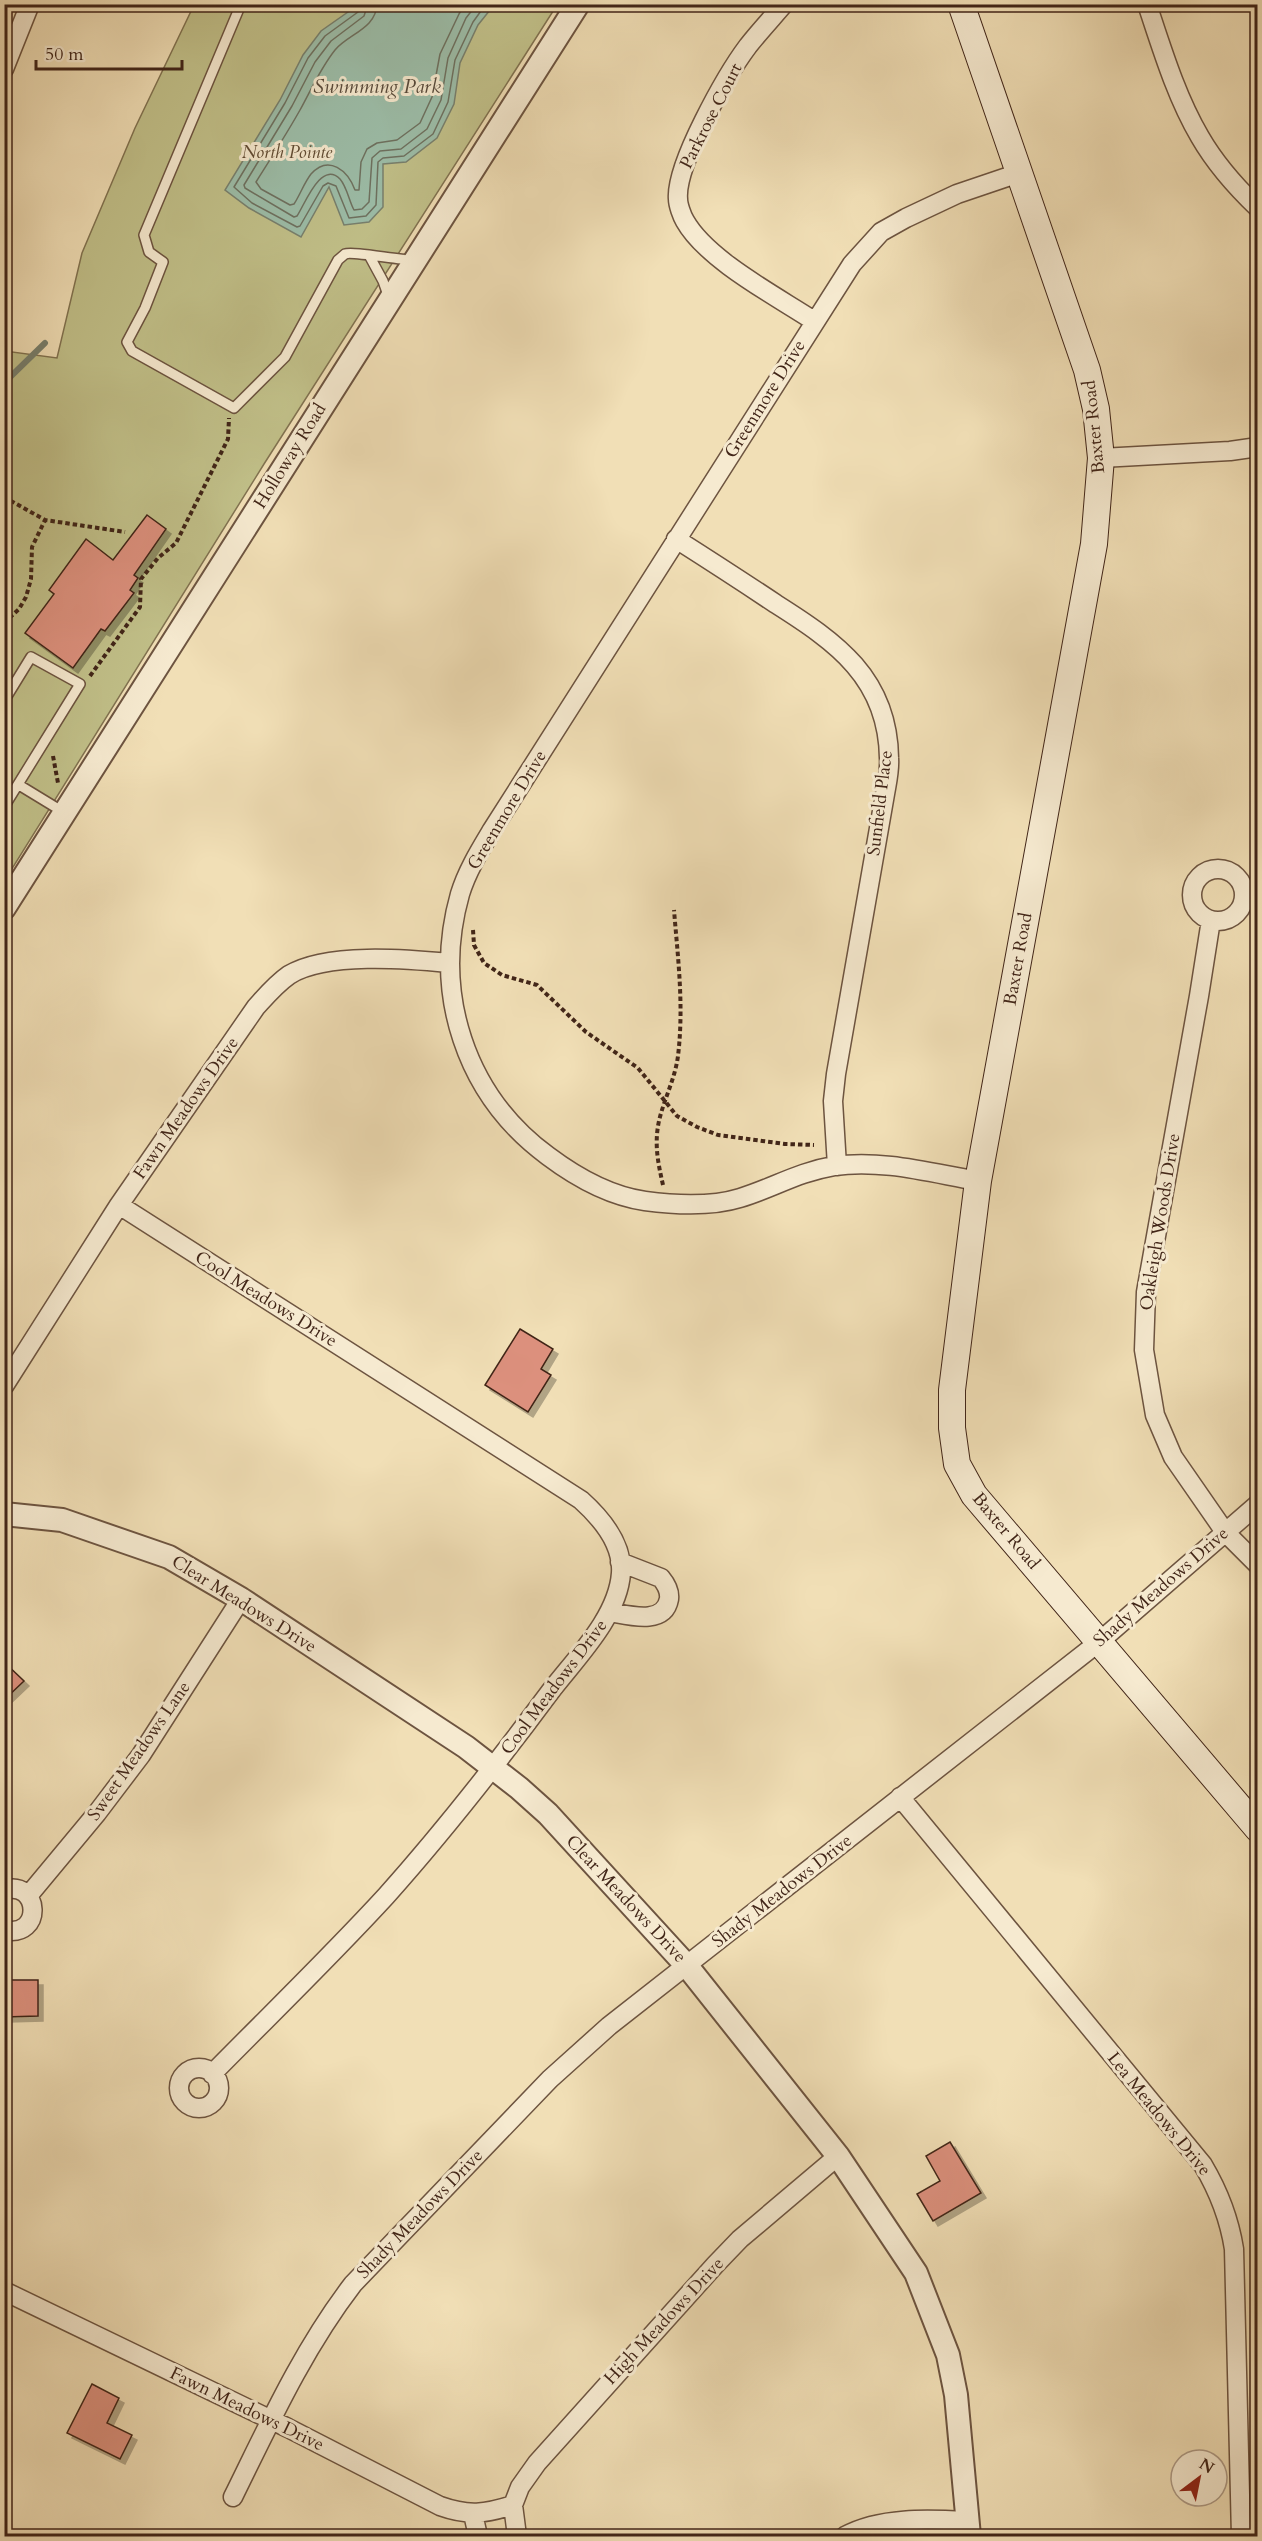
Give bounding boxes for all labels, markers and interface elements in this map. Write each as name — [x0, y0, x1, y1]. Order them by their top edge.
scale bar — [36, 33, 182, 71]
text: 50 m — [45, 42, 84, 67]
street label: Parkrose Court — [674, 59, 749, 173]
water label: Swimming Park — [313, 73, 441, 100]
park label: North Pointe — [242, 140, 333, 165]
street label: Greenmore Drive — [719, 335, 811, 463]
street label: Baxter Road — [1077, 379, 1111, 475]
street label: Holloway Road — [248, 398, 333, 513]
street label: Greenmore Drive — [461, 746, 553, 874]
street label: Sunfield Place — [861, 749, 899, 857]
street label: Baxter Road — [998, 910, 1039, 1007]
street label: Fawn Meadows Drive — [127, 1032, 245, 1184]
street label: Oakleigh Woods Drive — [1134, 1132, 1186, 1312]
street label: Cool Meadows Drive — [190, 1245, 342, 1353]
street label: Baxter Road — [966, 1487, 1046, 1575]
street label: Shady Meadows Drive — [1088, 1521, 1234, 1653]
street label: Clear Meadows Drive — [167, 1549, 321, 1659]
street label: Cool Meadows Drive — [495, 1614, 613, 1760]
street label: Sweet Meadows Lane — [81, 1676, 197, 1826]
street label: Shady Meadows Drive — [707, 1828, 857, 1954]
street label: Clear Meadows Drive — [560, 1830, 692, 1968]
street label: Lea Meadows Drive — [1101, 2047, 1217, 2181]
street label: Shady Meadows Drive — [351, 2144, 489, 2284]
street label: High Meadows Drive — [598, 2252, 730, 2390]
street label: Fawn Meadows Drive — [166, 2361, 328, 2457]
north arrow — [1169, 2448, 1229, 2508]
text: N — [1195, 2453, 1218, 2479]

